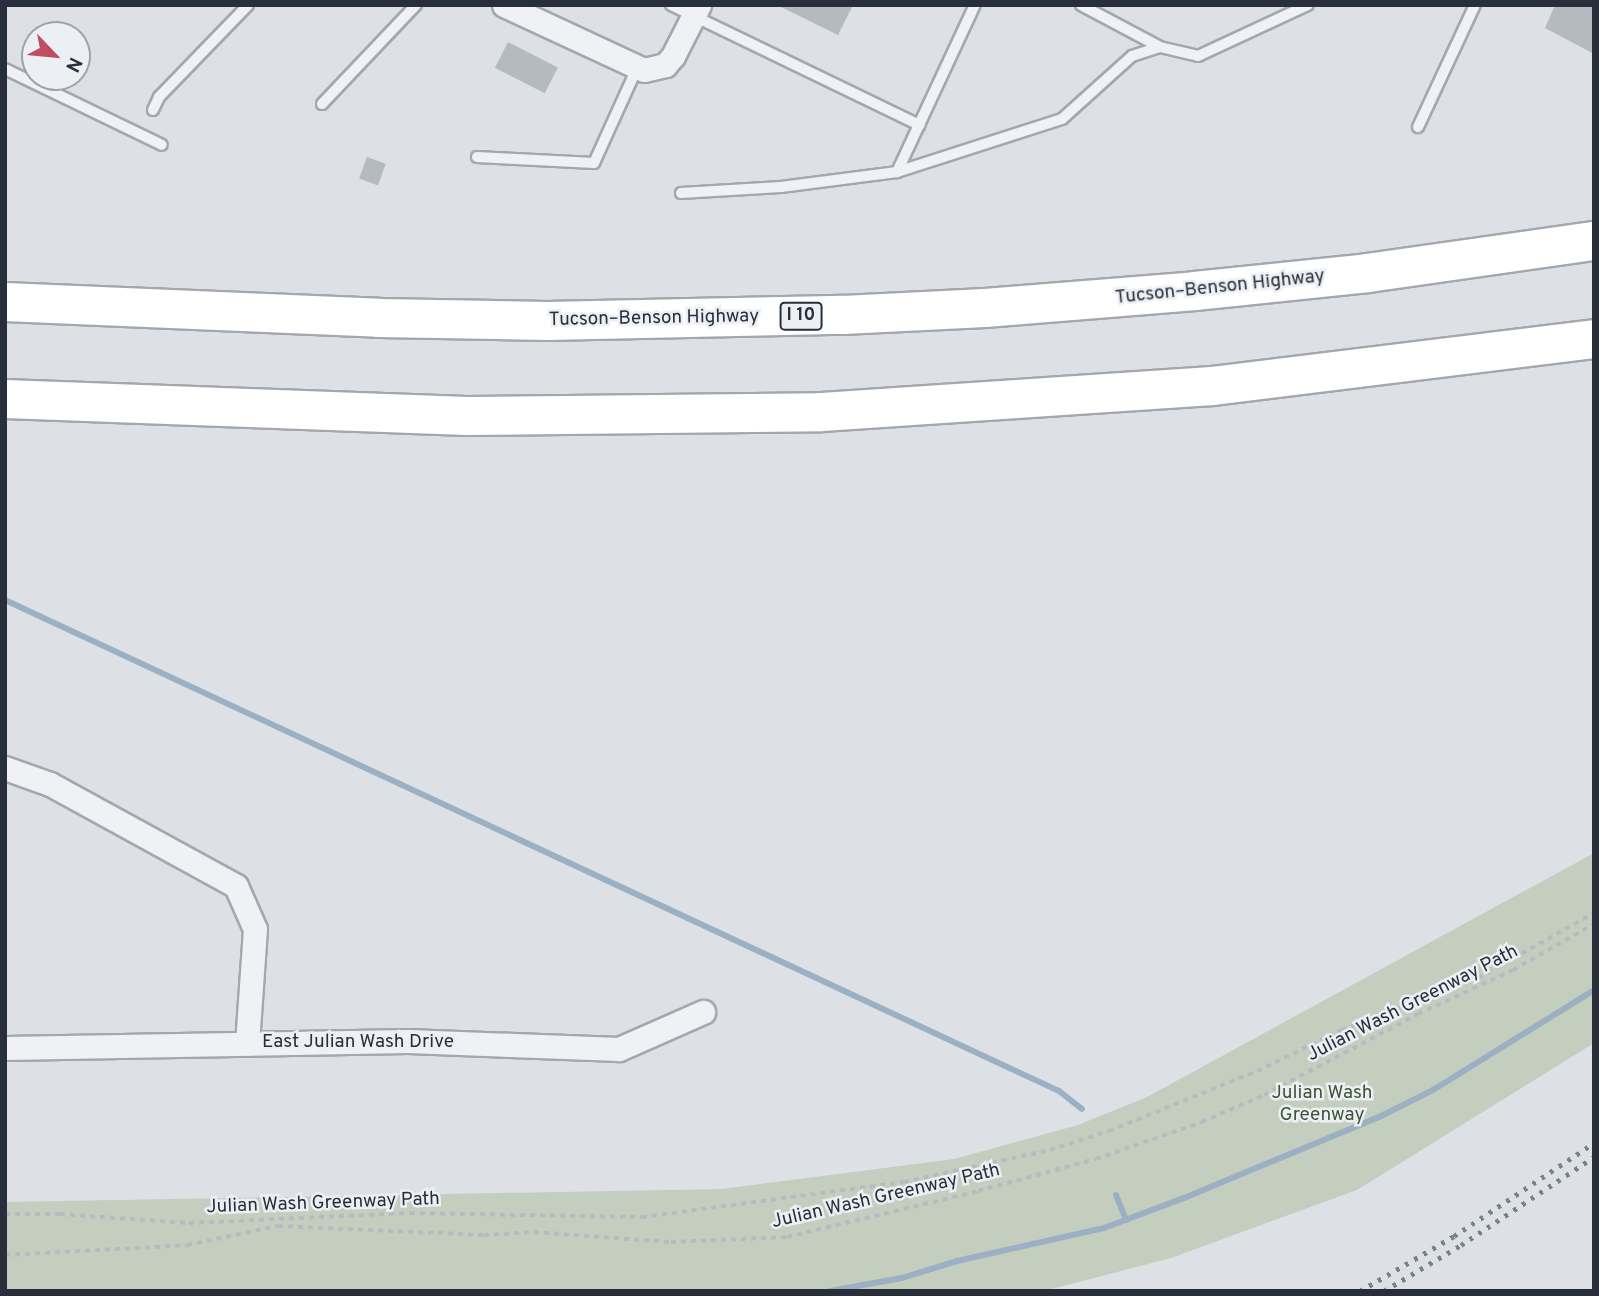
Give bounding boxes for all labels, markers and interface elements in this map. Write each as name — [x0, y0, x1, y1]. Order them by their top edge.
north arrow — [21, 21, 91, 91]
text: N — [59, 53, 87, 76]
street label: Tucson–Benson Highway — [1114, 266, 1326, 310]
road number: I 10 — [778, 302, 824, 330]
street label: Tucson–Benson Highway — [549, 306, 759, 332]
street label: Julian Wash Greenway Path — [1304, 941, 1522, 1067]
street label: East Julian Wash Drive — [262, 1032, 454, 1054]
park label: Julian Wash Greenway — [1271, 1083, 1373, 1127]
street label: Julian Wash Greenway Path — [769, 1160, 1003, 1234]
street label: Julian Wash Greenway Path — [206, 1189, 440, 1219]

